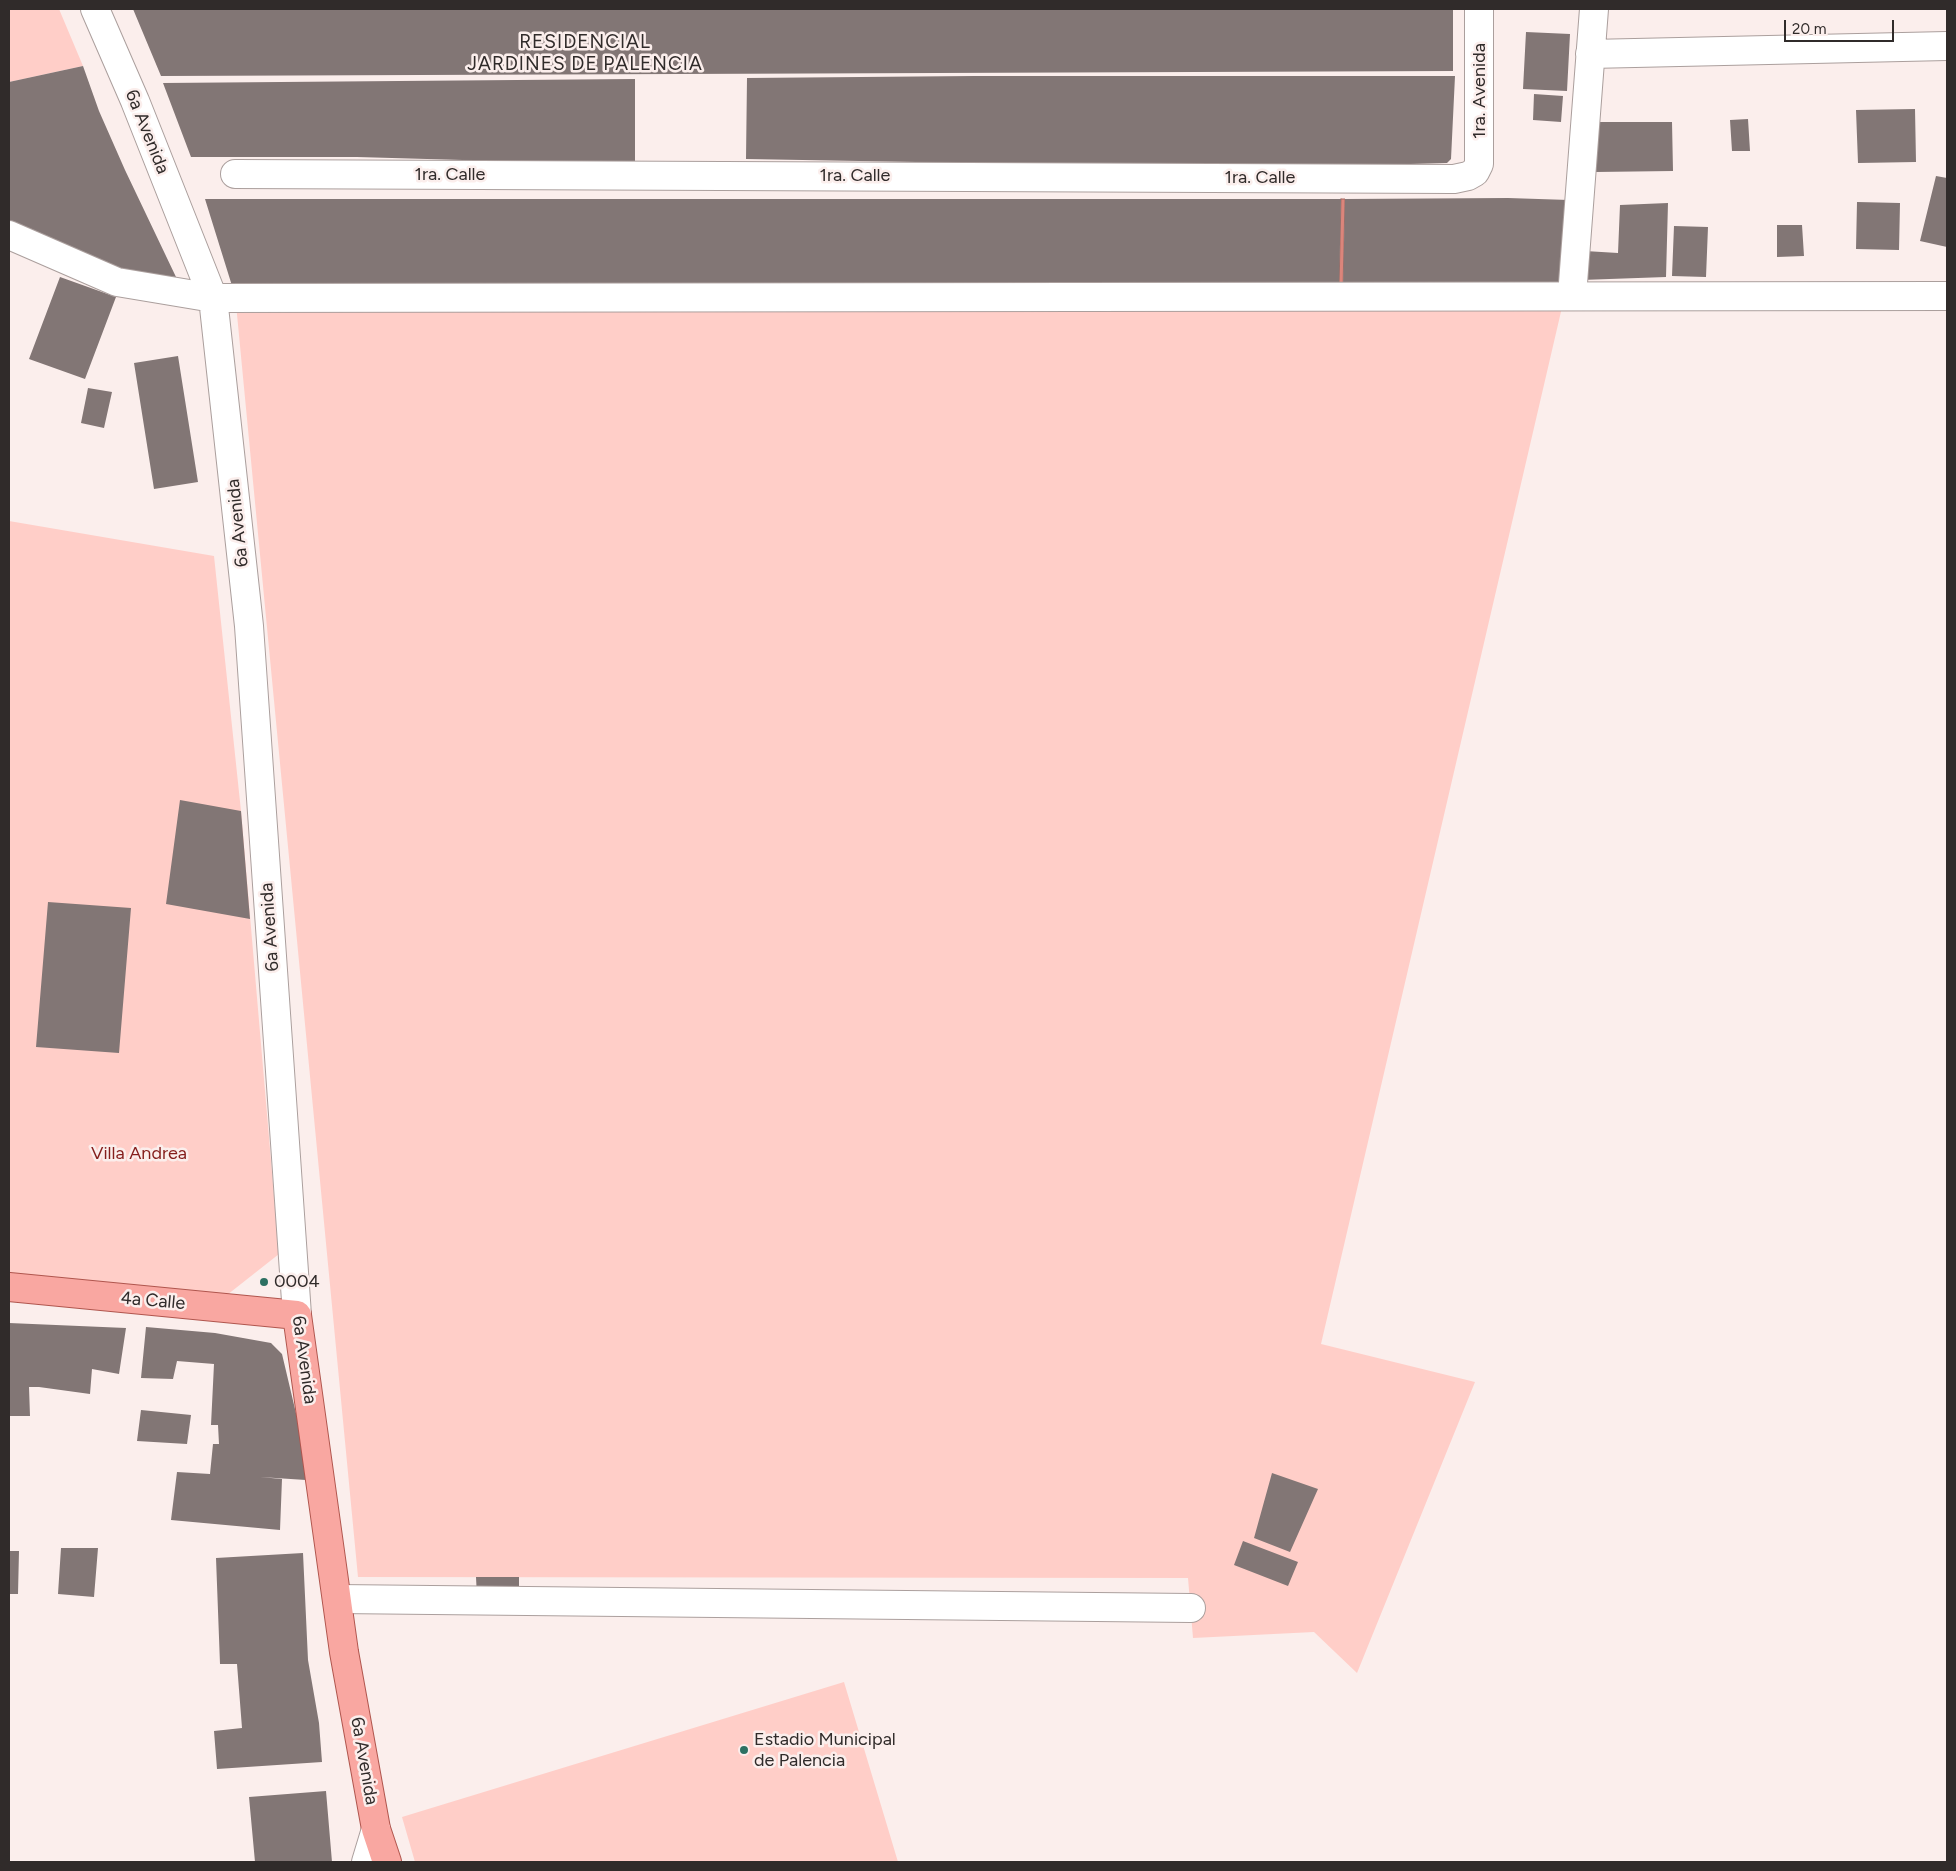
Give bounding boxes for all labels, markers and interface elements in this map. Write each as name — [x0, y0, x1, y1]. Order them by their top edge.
scale bar — [1786, 10, 1896, 42]
text: 20 m — [1792, 20, 1826, 38]
district label: RESIDENCIAL JARDINES DE PALENCIA — [465, 31, 705, 75]
street label: 1ra. Avenida — [1469, 43, 1491, 139]
street label: 6a Avenida — [120, 87, 174, 177]
street label: 1ra. Calle — [415, 164, 485, 186]
street label: 1ra. Calle — [820, 165, 890, 187]
street label: 1ra. Calle — [1225, 167, 1295, 189]
street label: 6a Avenida — [223, 478, 253, 568]
street label: 6a Avenida — [256, 882, 284, 972]
park label: Villa Andrea — [91, 1143, 187, 1165]
place label: 0004 — [274, 1271, 320, 1293]
marker: 0004 — [258, 1276, 270, 1288]
street label: 4a Calle — [120, 1287, 186, 1315]
street label: 6a Avenida — [287, 1315, 321, 1405]
street label: 6a Avenida — [346, 1715, 382, 1807]
place label: Estadio Municipal de Palencia — [754, 1729, 896, 1772]
marker: Estadio Municipal de Palencia — [738, 1744, 750, 1756]

